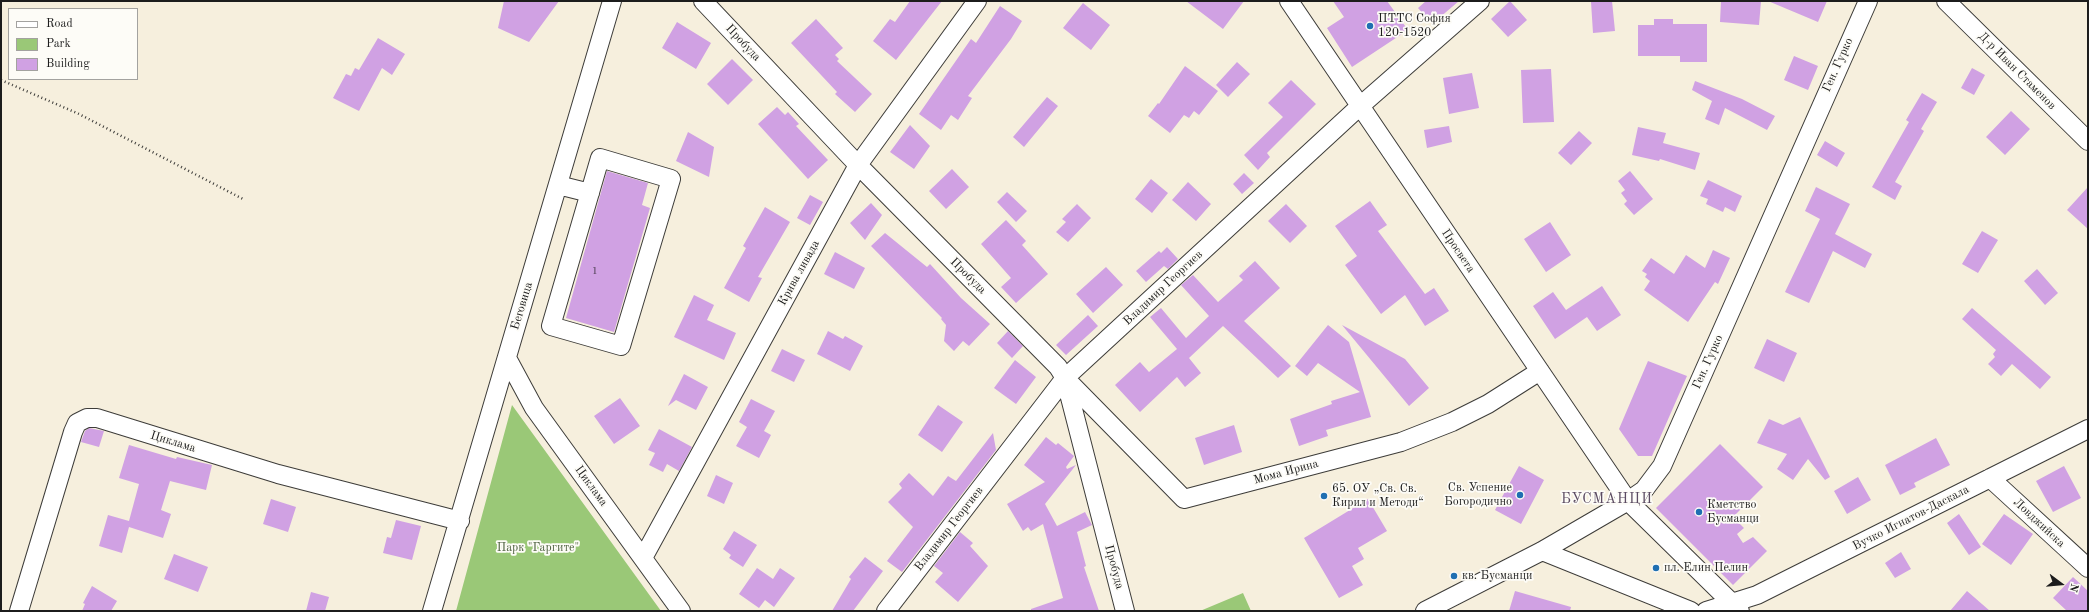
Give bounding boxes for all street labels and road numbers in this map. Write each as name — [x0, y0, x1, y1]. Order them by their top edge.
street label: Пробуда — [722, 22, 764, 64]
street label: Д-р Иван Стаменов — [1975, 29, 2059, 113]
street label: Ген. Гурко — [1820, 36, 1856, 94]
street label: Просвета — [1438, 226, 1478, 276]
street label: Крива ливада — [775, 238, 823, 308]
street label: Владимир Георгиев — [1120, 248, 1206, 328]
street label: Пробуда — [947, 255, 989, 297]
street label: Беговица — [508, 280, 536, 332]
street label: Ген. Гурко — [1690, 333, 1726, 391]
street label: Циклама — [148, 428, 198, 456]
street label: Мома Ирина — [1252, 456, 1320, 488]
street label: Циклама — [571, 463, 611, 509]
street label: Вучко Игнатов-Даскала — [1850, 482, 1972, 554]
street label: Владимир Георгиев — [912, 484, 986, 574]
street label: Ловджийска — [2010, 495, 2068, 551]
street label: Пробуда — [1101, 543, 1127, 591]

